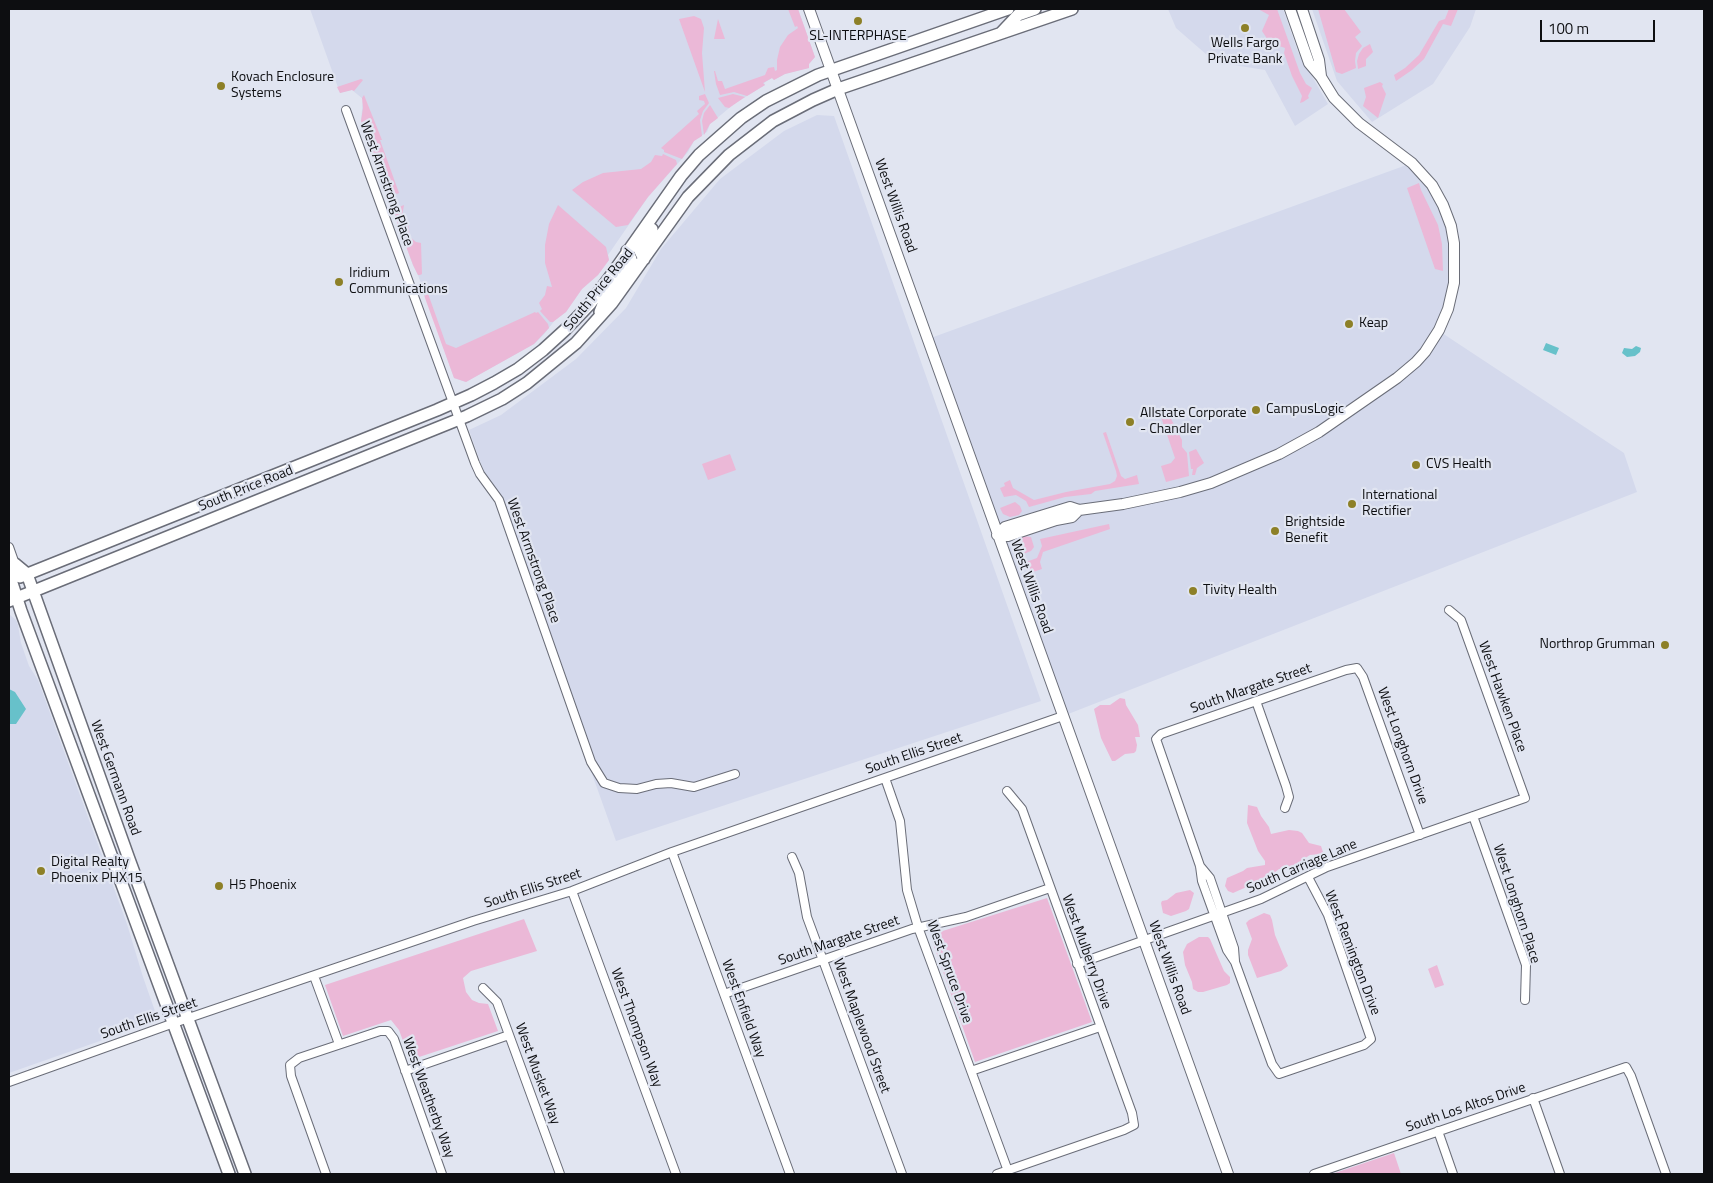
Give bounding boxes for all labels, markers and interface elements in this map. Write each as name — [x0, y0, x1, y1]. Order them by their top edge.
scale bar — [1543, 10, 1658, 42]
marker: SL-INTERPHASE — [852, 15, 864, 27]
text: 100 m — [1548, 17, 1589, 40]
marker: Wells Fargo Private Bank — [1239, 22, 1251, 34]
place label: SL-INTERPHASE — [809, 29, 907, 45]
place label: Wells Fargo Private Bank — [1208, 36, 1282, 68]
place label: Kovach Enclosure Systems — [231, 70, 334, 102]
marker: Kovach Enclosure Systems — [215, 80, 227, 92]
street label: West Armstrong Place — [356, 119, 416, 249]
street label: West Willis Road — [870, 157, 920, 255]
street label: South Price Road — [561, 246, 637, 334]
place label: Iridium Communications — [349, 266, 448, 298]
marker: Iridium Communications — [333, 276, 345, 288]
place label: Keap — [1359, 316, 1388, 332]
marker: Keap — [1343, 318, 1355, 330]
place label: CampusLogic — [1266, 402, 1344, 418]
marker: CampusLogic — [1250, 404, 1262, 416]
place label: Allstate Corporate - Chandler — [1140, 406, 1247, 438]
marker: Allstate Corporate - Chandler — [1124, 416, 1136, 428]
place label: CVS Health — [1426, 457, 1491, 473]
marker: CVS Health — [1410, 459, 1422, 471]
street label: South Price Road — [196, 462, 296, 516]
place label: International Rectifier — [1362, 488, 1437, 520]
street label: West Armstrong Place — [503, 496, 563, 626]
marker: International Rectifier — [1346, 498, 1358, 510]
place label: Brightside Benefit — [1285, 515, 1345, 548]
marker: Brightside Benefit — [1269, 525, 1281, 537]
street label: West Willis Road — [1006, 538, 1056, 636]
place label: Tivity Health — [1203, 583, 1277, 599]
marker: Tivity Health — [1187, 585, 1199, 597]
place label: Northrop Grumman — [1540, 637, 1655, 653]
street label: West Hawken Place — [1474, 639, 1530, 755]
marker: Northrop Grumman — [1659, 639, 1671, 651]
street label: South Margate Street — [1188, 660, 1314, 718]
street label: West Longhorn Drive — [1373, 685, 1431, 807]
street label: West Germann Road — [86, 718, 144, 838]
street label: South Ellis Street — [864, 730, 964, 778]
street label: South Carriage Lane — [1244, 836, 1360, 898]
street label: West Longhorn Place — [1489, 842, 1543, 966]
place label: Digital Realty Phoenix PHX15 — [51, 855, 143, 888]
marker: Digital Realty Phoenix PHX15 — [35, 865, 47, 877]
street label: South Ellis Street — [482, 865, 584, 913]
place label: H5 Phoenix — [229, 878, 297, 894]
marker: H5 Phoenix — [213, 880, 225, 892]
street label: West Remington Drive — [1320, 888, 1384, 1018]
street label: West Mulberry Drive — [1057, 892, 1115, 1012]
street label: South Margate Street — [776, 912, 902, 970]
street label: West Spruce Drive — [923, 919, 975, 1025]
street label: West Willis Road — [1144, 919, 1194, 1017]
street label: West Maplewood Street — [829, 956, 893, 1096]
street label: West Enfield Way — [717, 958, 769, 1060]
street label: West Thompson Way — [607, 966, 665, 1090]
street label: South Ellis Street — [99, 995, 199, 1043]
street label: West Musket Way — [511, 1021, 563, 1127]
street label: West Weatherby Way — [398, 1035, 458, 1161]
street label: South Los Altos Drive — [1404, 1080, 1528, 1136]

